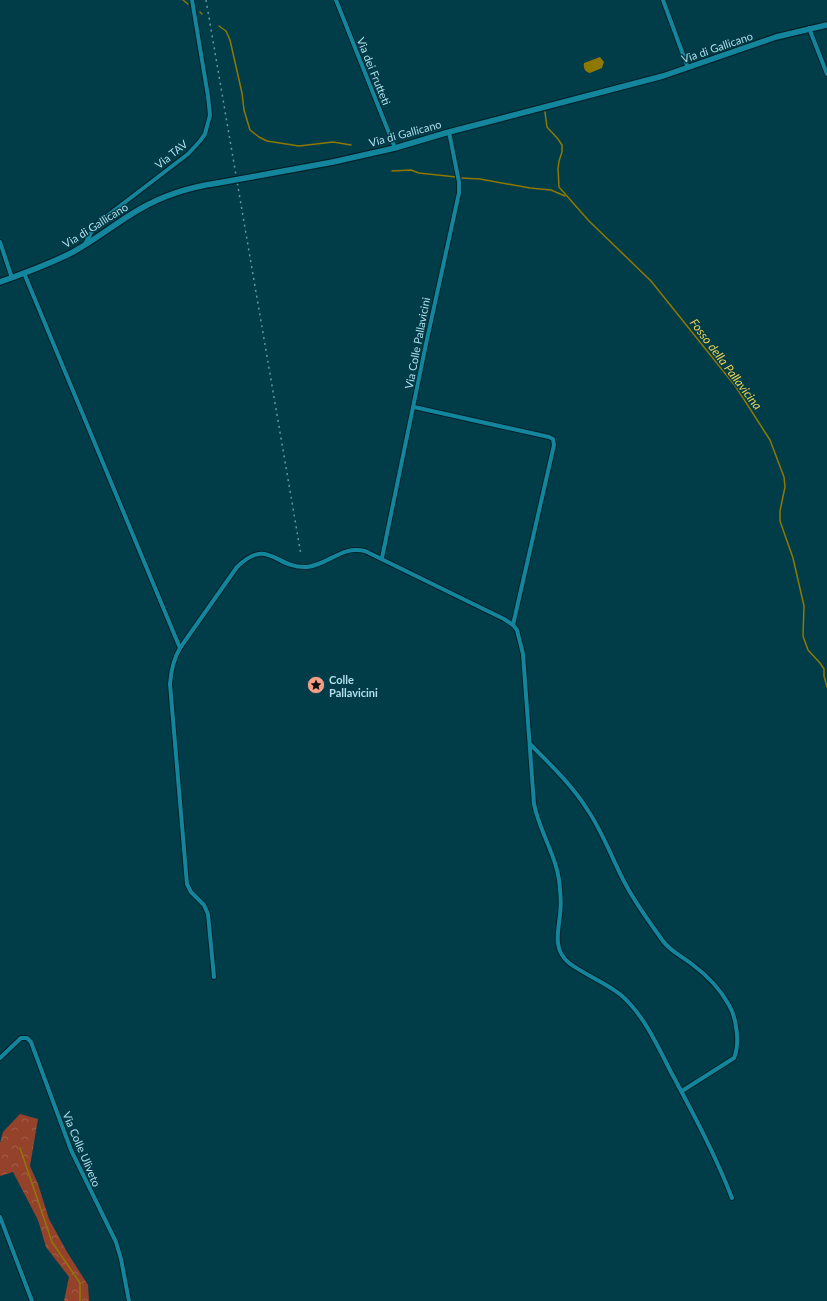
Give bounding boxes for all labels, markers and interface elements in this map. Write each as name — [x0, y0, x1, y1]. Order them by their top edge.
street label: Via di Gallicano — [680, 29, 754, 65]
street label: Via dei Frutteti — [355, 35, 394, 107]
street label: Via di Gallicano — [367, 117, 443, 149]
street label: Via TAV — [152, 137, 190, 171]
street label: Via di Gallicano — [60, 200, 130, 250]
street label: Via Colle Pallavicini — [402, 296, 432, 390]
water label: Fosso della Pallavicina — [687, 315, 765, 413]
place label: Colle Pallavicini — [329, 673, 378, 699]
place icon: Colle Pallavicini — [306, 675, 326, 695]
street label: Via Colle Uliveto — [60, 1109, 104, 1189]

